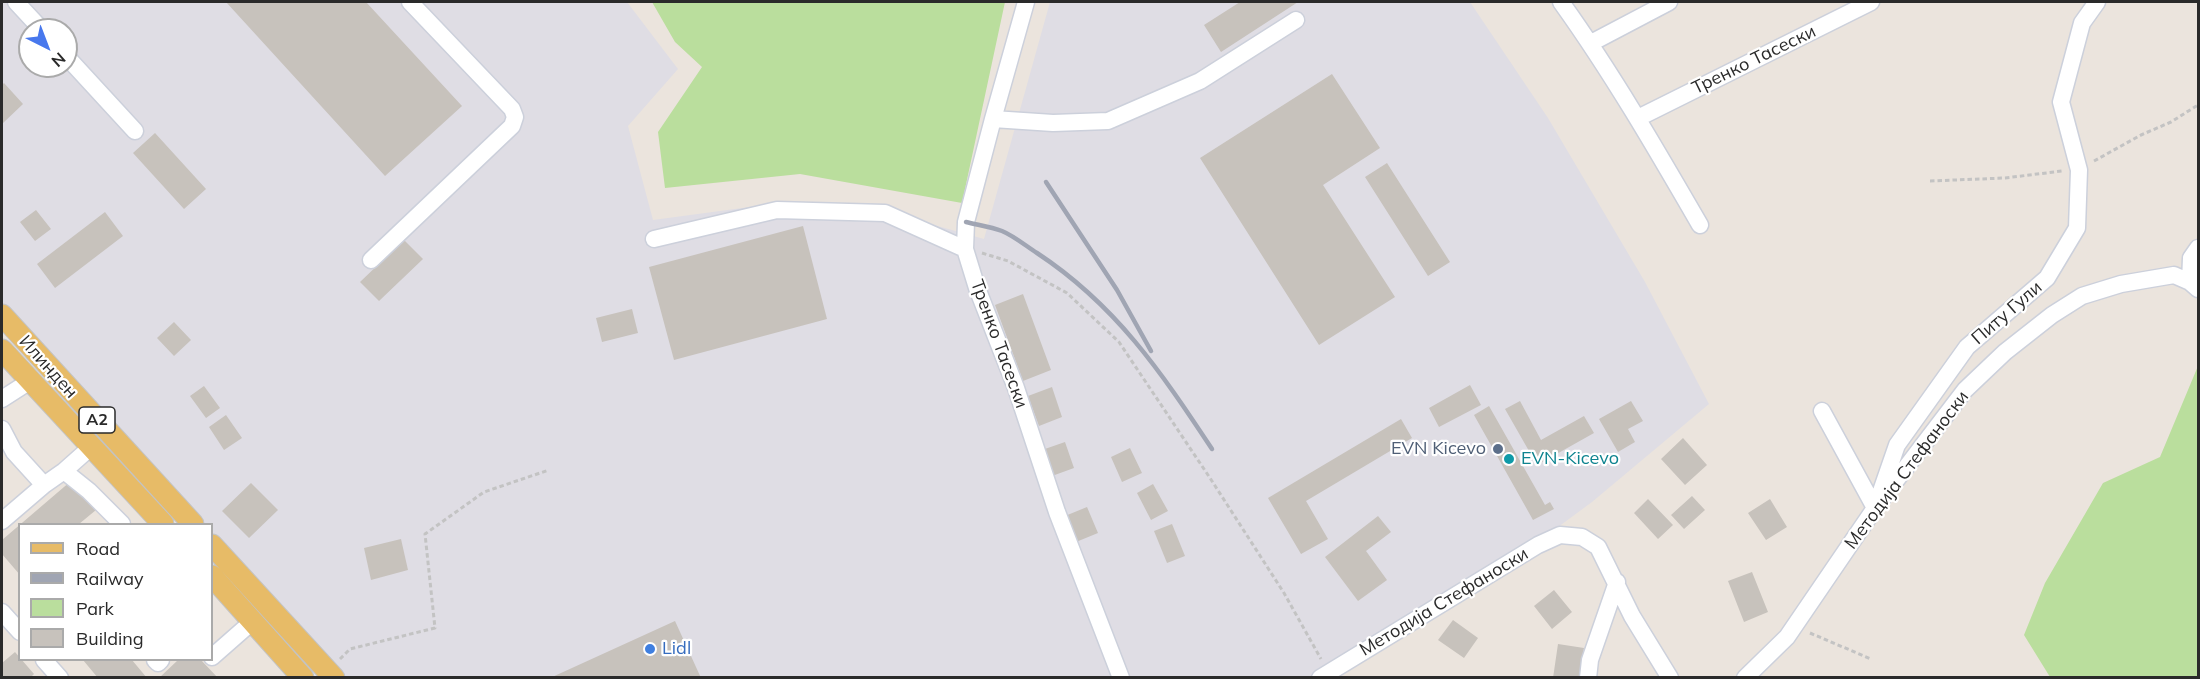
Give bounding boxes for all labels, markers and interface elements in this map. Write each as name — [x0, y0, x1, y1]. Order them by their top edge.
north arrow — [18, 18, 78, 78]
street label: Тренко Тасески — [1689, 21, 1819, 99]
text: N — [48, 48, 70, 71]
street label: Тренко Тасески — [966, 277, 1032, 411]
street label: Питу Гули — [1967, 277, 2047, 349]
street label: Илинден — [14, 331, 82, 403]
street label: Методија Стефаноски — [1840, 387, 1974, 553]
road number: A2 — [79, 407, 115, 433]
place label: EVN Kicevo — [1391, 438, 1486, 460]
marker: EVN Kicevo — [1491, 442, 1505, 456]
place label: EVN-Kicevo — [1521, 448, 1619, 470]
marker: EVN-Kicevo — [1502, 452, 1516, 466]
legend — [18, 523, 213, 661]
text: Road — [76, 537, 120, 560]
street label: Методија Стефаноски — [1356, 543, 1532, 661]
text: Railway — [76, 567, 144, 590]
text: Park — [76, 597, 114, 620]
text: Building — [76, 627, 144, 650]
place label: Lidl — [662, 638, 691, 660]
marker: Lidl — [643, 642, 657, 656]

